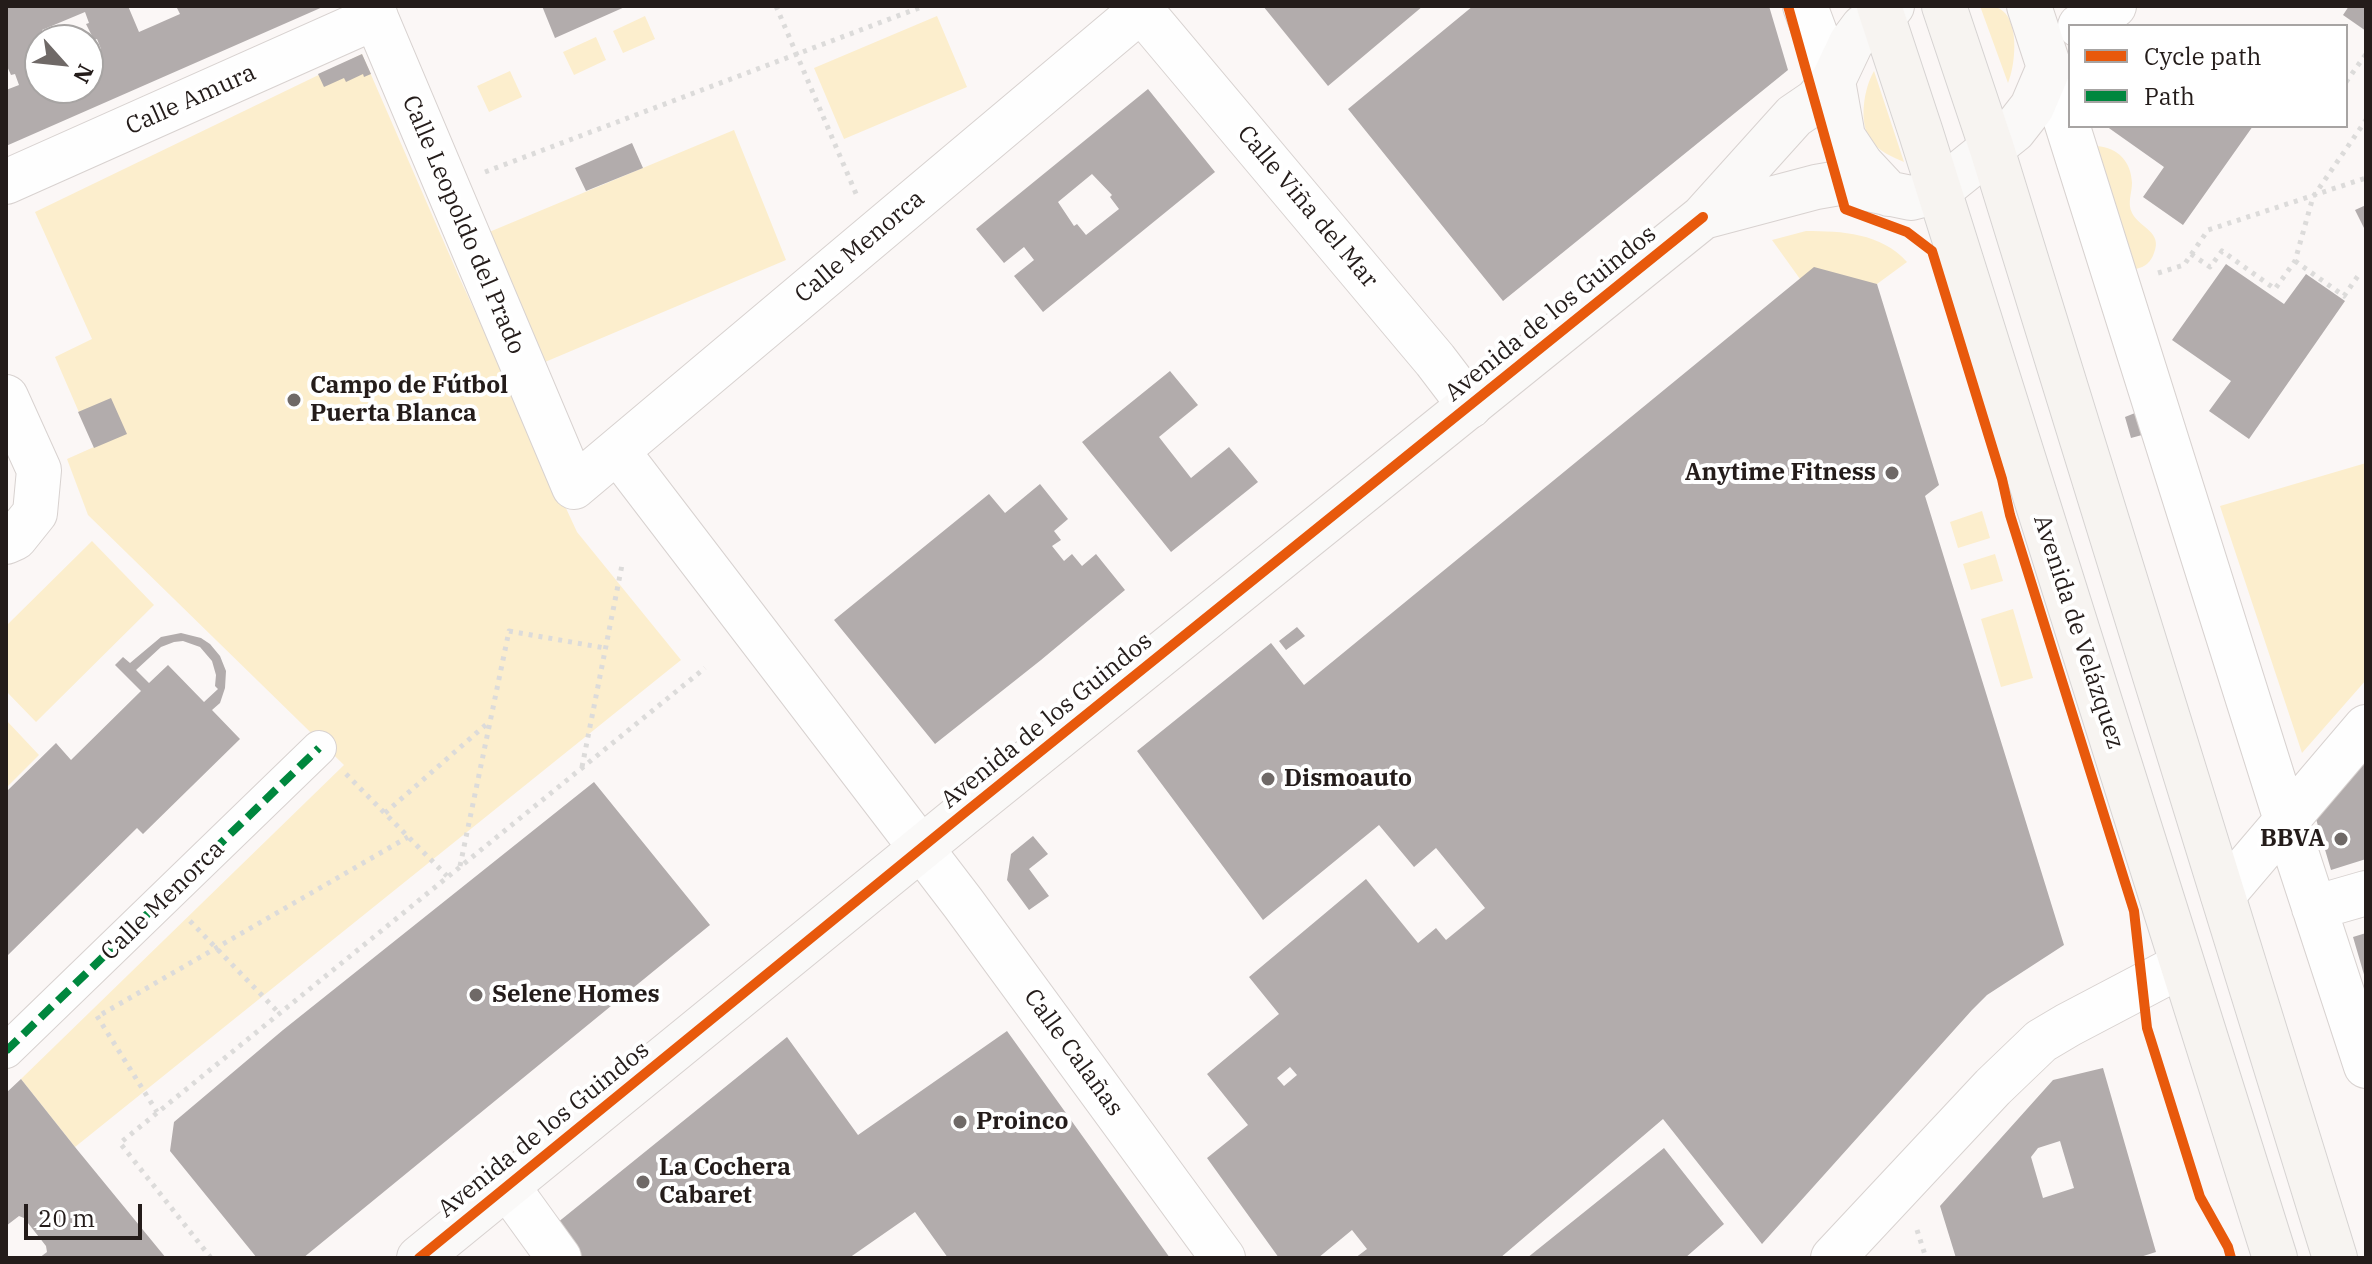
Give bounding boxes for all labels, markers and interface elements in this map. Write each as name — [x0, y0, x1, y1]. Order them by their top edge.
north arrow — [24, 24, 104, 104]
legend — [2068, 24, 2348, 128]
text: Cycle path — [2144, 40, 2261, 72]
street label: Calle Amura — [122, 59, 260, 141]
text: N — [67, 60, 101, 89]
text: Path — [2144, 80, 2195, 112]
street label: Calle Leopoldo del Prado — [395, 91, 531, 359]
street label: Calle Viña del Mar — [1231, 120, 1383, 294]
street label: Calle Menorca — [789, 185, 931, 309]
street label: Avenida de los Guindos — [1440, 220, 1662, 408]
place label: Campo de Fútbol Puerta Blanca — [310, 372, 508, 428]
marker: Campo de Fútbol Puerta Blanca — [285, 391, 303, 409]
place label: Anytime Fitness — [1685, 459, 1876, 487]
marker: Anytime Fitness — [1883, 464, 1901, 482]
street label: Avenida de Velázquez — [2027, 511, 2129, 753]
street label: Avenida de los Guindos — [936, 627, 1158, 815]
place label: Dismoauto — [1284, 765, 1412, 793]
marker: Dismoauto — [1259, 770, 1277, 788]
place label: BBVA — [2260, 825, 2325, 853]
marker: BBVA — [2332, 830, 2350, 848]
street label: Calle Menorca — [95, 835, 231, 967]
place label: Selene Homes — [492, 981, 660, 1009]
street label: Calle Calañas — [1017, 984, 1129, 1122]
marker: Selene Homes — [467, 986, 485, 1004]
street label: Avenida de los Guindos — [433, 1036, 655, 1224]
place label: Proinco — [976, 1108, 1069, 1136]
marker: Proinco — [951, 1113, 969, 1131]
place label: La Cochera Cabaret — [659, 1154, 791, 1210]
marker: La Cochera Cabaret — [634, 1173, 652, 1191]
scale bar — [28, 1188, 146, 1238]
text: 20 m — [38, 1202, 95, 1234]

